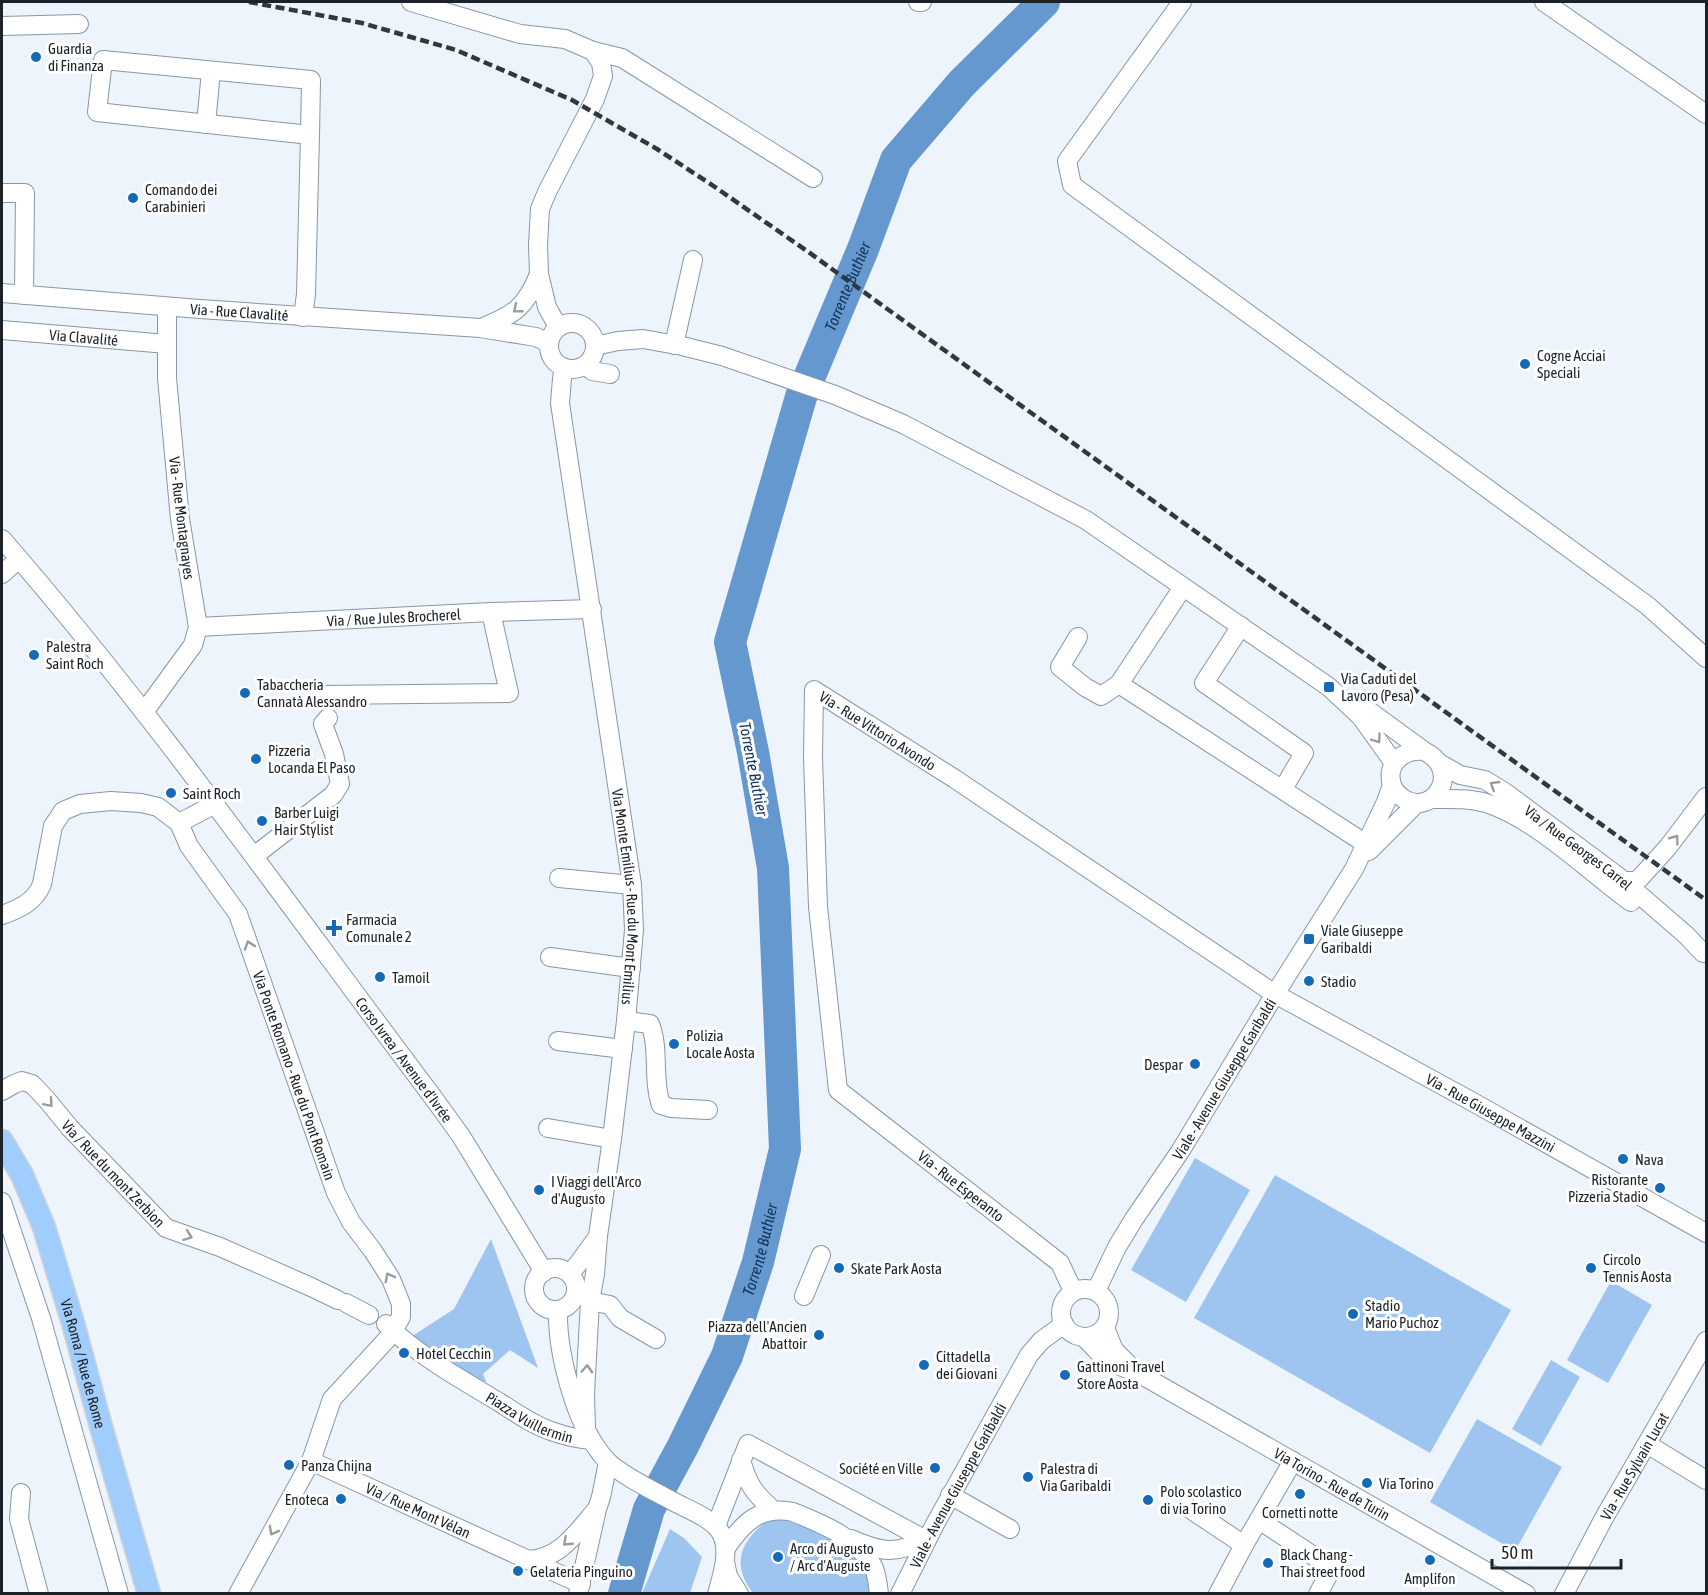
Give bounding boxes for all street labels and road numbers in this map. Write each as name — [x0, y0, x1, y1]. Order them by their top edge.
street label: Via - Rue Clavalité — [189, 300, 289, 323]
street label: Via Clavalité — [49, 326, 119, 348]
street label: Via - Rue Montagnayes — [166, 456, 198, 580]
street label: Via / Rue Jules Brocherel — [326, 605, 461, 629]
street label: Via - Rue Vittorio Avondo — [816, 687, 939, 773]
street label: Via Monte Emilius - Rue du Mont Emilius — [609, 788, 643, 1005]
street label: Via / Rue Georges Carrel — [1521, 801, 1636, 893]
street label: Via Ponte Romano - Rue du Pont Romain — [250, 969, 339, 1182]
street label: Corso Ivrea / Avenue d'Ivrée — [352, 994, 457, 1125]
street label: Viale - Avenue Giuseppe Garibaldi — [1169, 995, 1279, 1163]
street label: Via - Rue Giuseppe Mazzini — [1423, 1070, 1558, 1155]
street label: Via / Rue du mont Zerbion — [58, 1117, 169, 1230]
street label: Via - Rue Esperanto — [915, 1147, 1007, 1225]
street label: Via Roma / Rue de Rome — [58, 1297, 110, 1430]
street label: Piazza Vuillermin — [483, 1388, 575, 1446]
street label: Viale - Avenue Giuseppe Garibaldi — [906, 1400, 1009, 1571]
street label: Via - Rue Sylvain Lucat — [1596, 1409, 1672, 1523]
street label: Via Torino - Rue de Turin — [1271, 1444, 1393, 1523]
street label: Via / Rue Mont Vélan — [363, 1479, 474, 1541]

